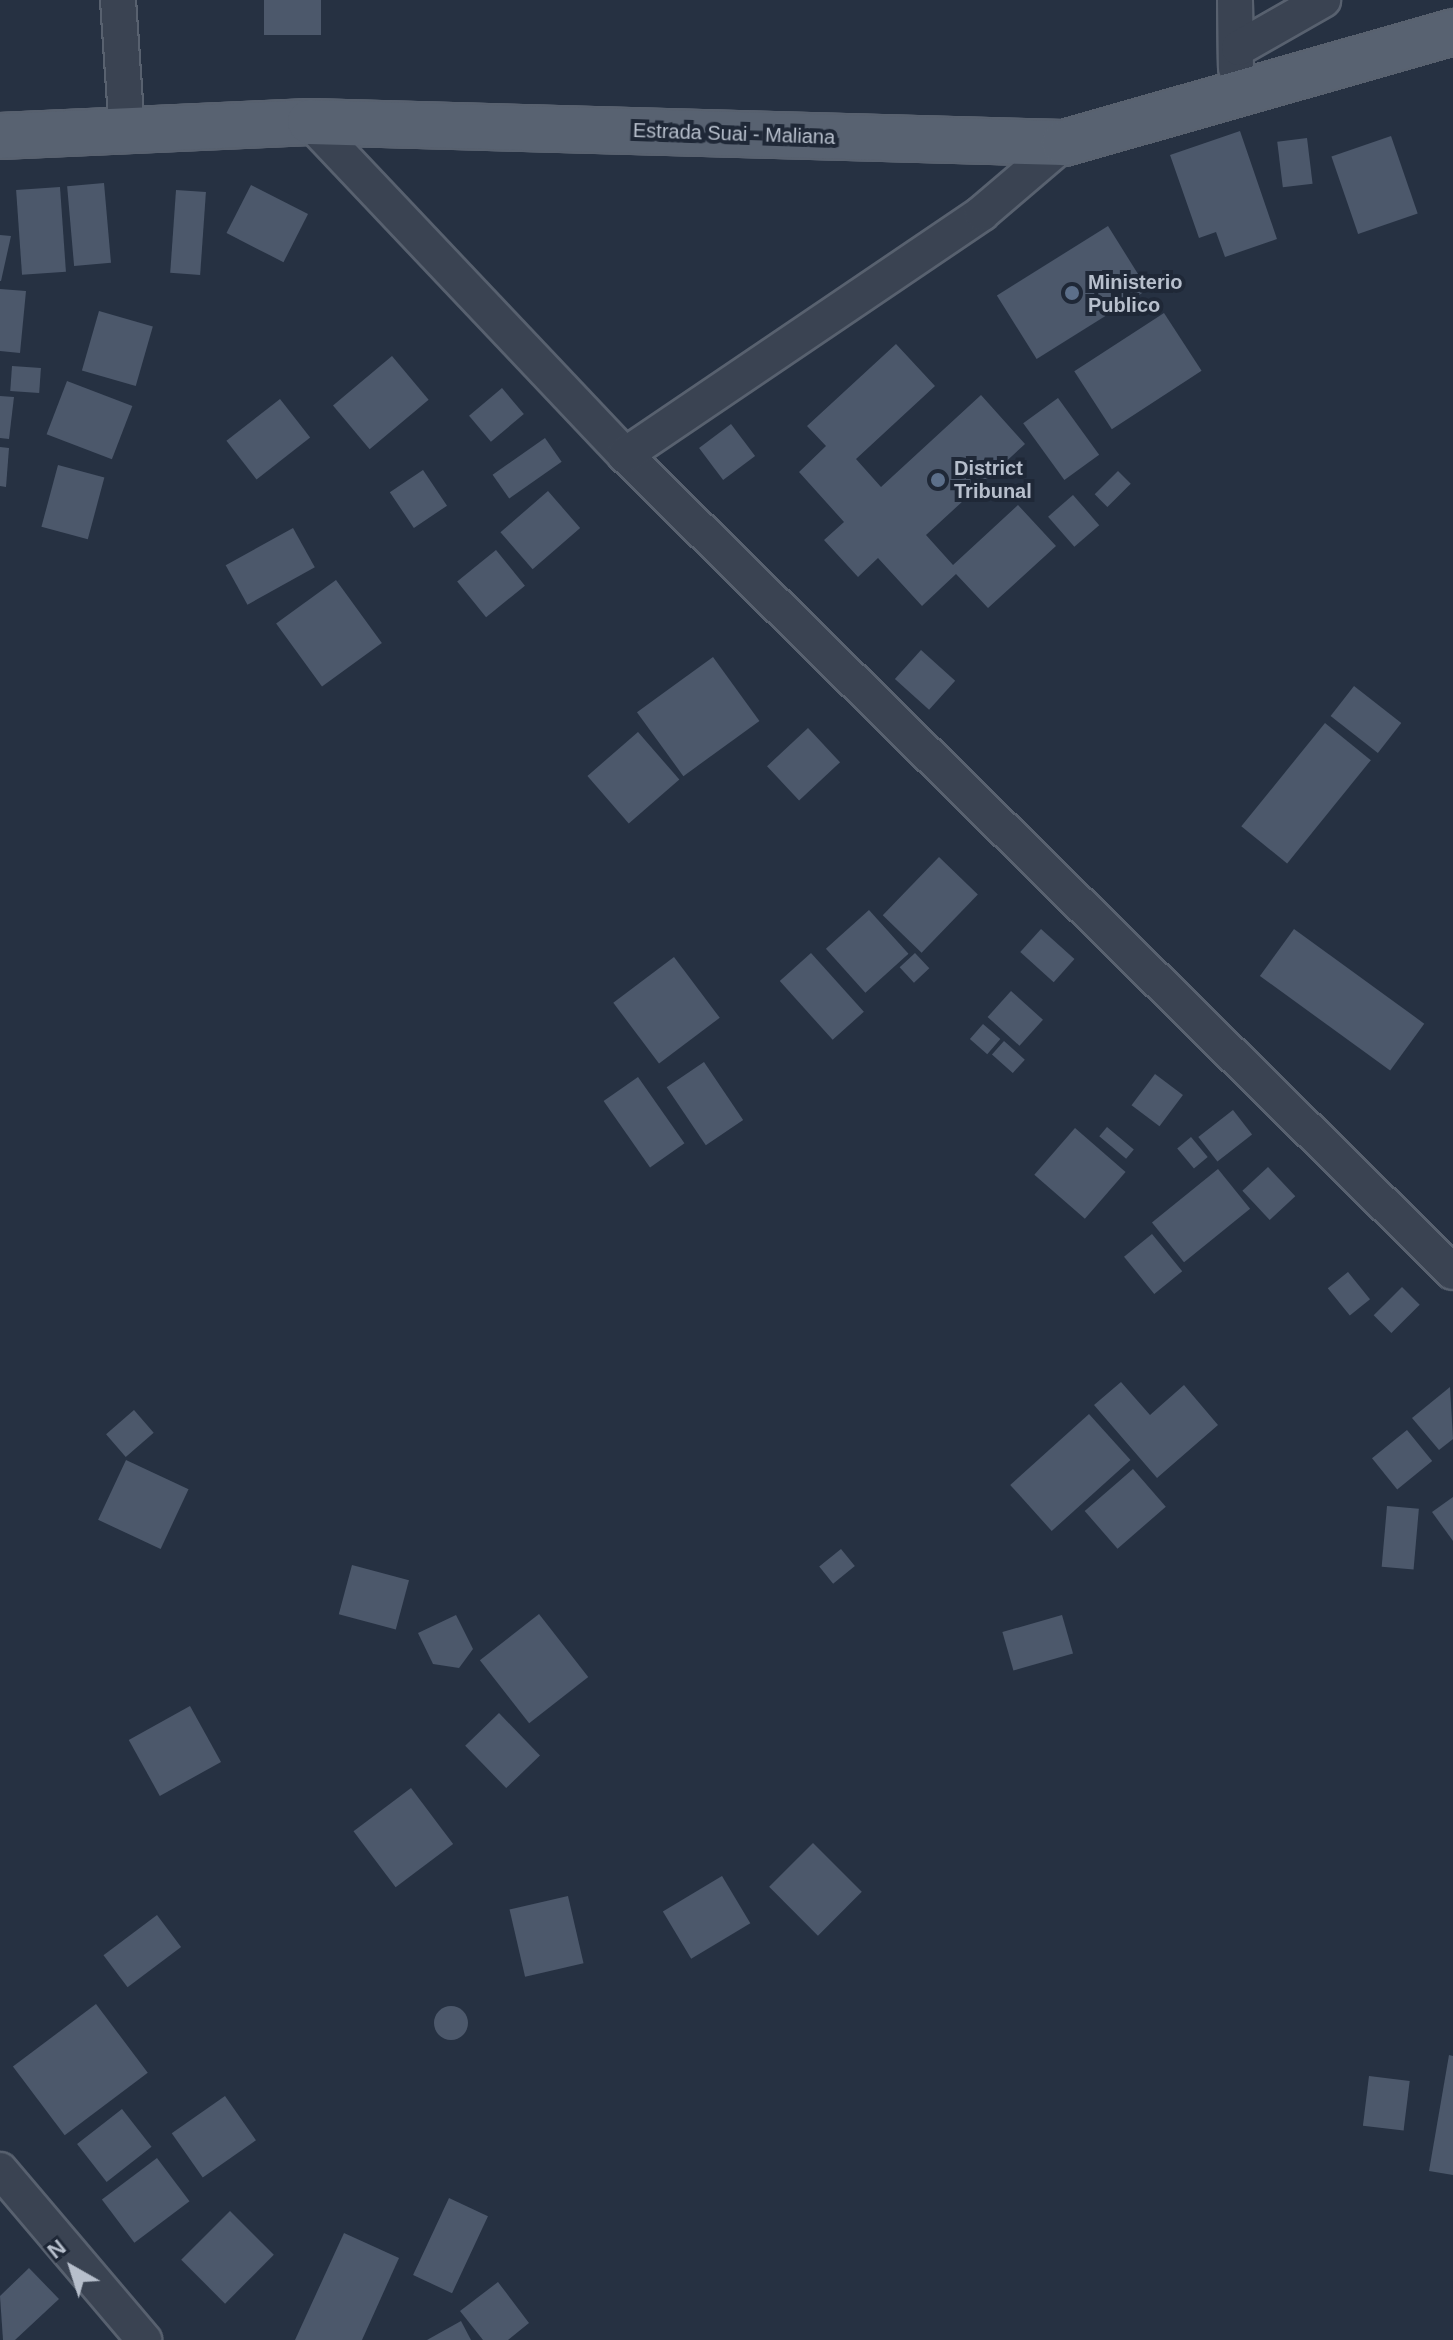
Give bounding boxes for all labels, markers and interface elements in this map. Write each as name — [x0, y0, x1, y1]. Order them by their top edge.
street label: Estrada Suai - Maliana — [632, 118, 836, 150]
place label: Ministerio Publico — [1088, 270, 1182, 317]
marker: Ministerio Publico — [1063, 284, 1081, 302]
place label: District Tribunal — [954, 456, 1032, 503]
marker: District Tribunal — [929, 471, 947, 489]
north arrow — [32, 2228, 112, 2308]
text: N — [43, 2234, 71, 2264]

